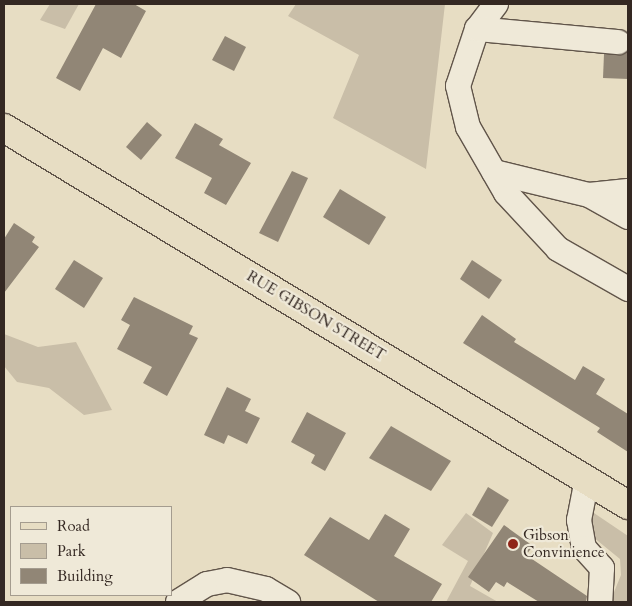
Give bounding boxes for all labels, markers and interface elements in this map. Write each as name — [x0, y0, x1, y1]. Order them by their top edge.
street label: RUE GIBSON STREET — [243, 267, 389, 365]
legend — [10, 506, 172, 596]
text: Road — [57, 516, 90, 536]
place label: Gibson Convinience — [523, 526, 605, 561]
marker: Gibson Convinience — [507, 538, 519, 550]
text: Park — [57, 541, 86, 561]
text: Building — [57, 566, 113, 586]

